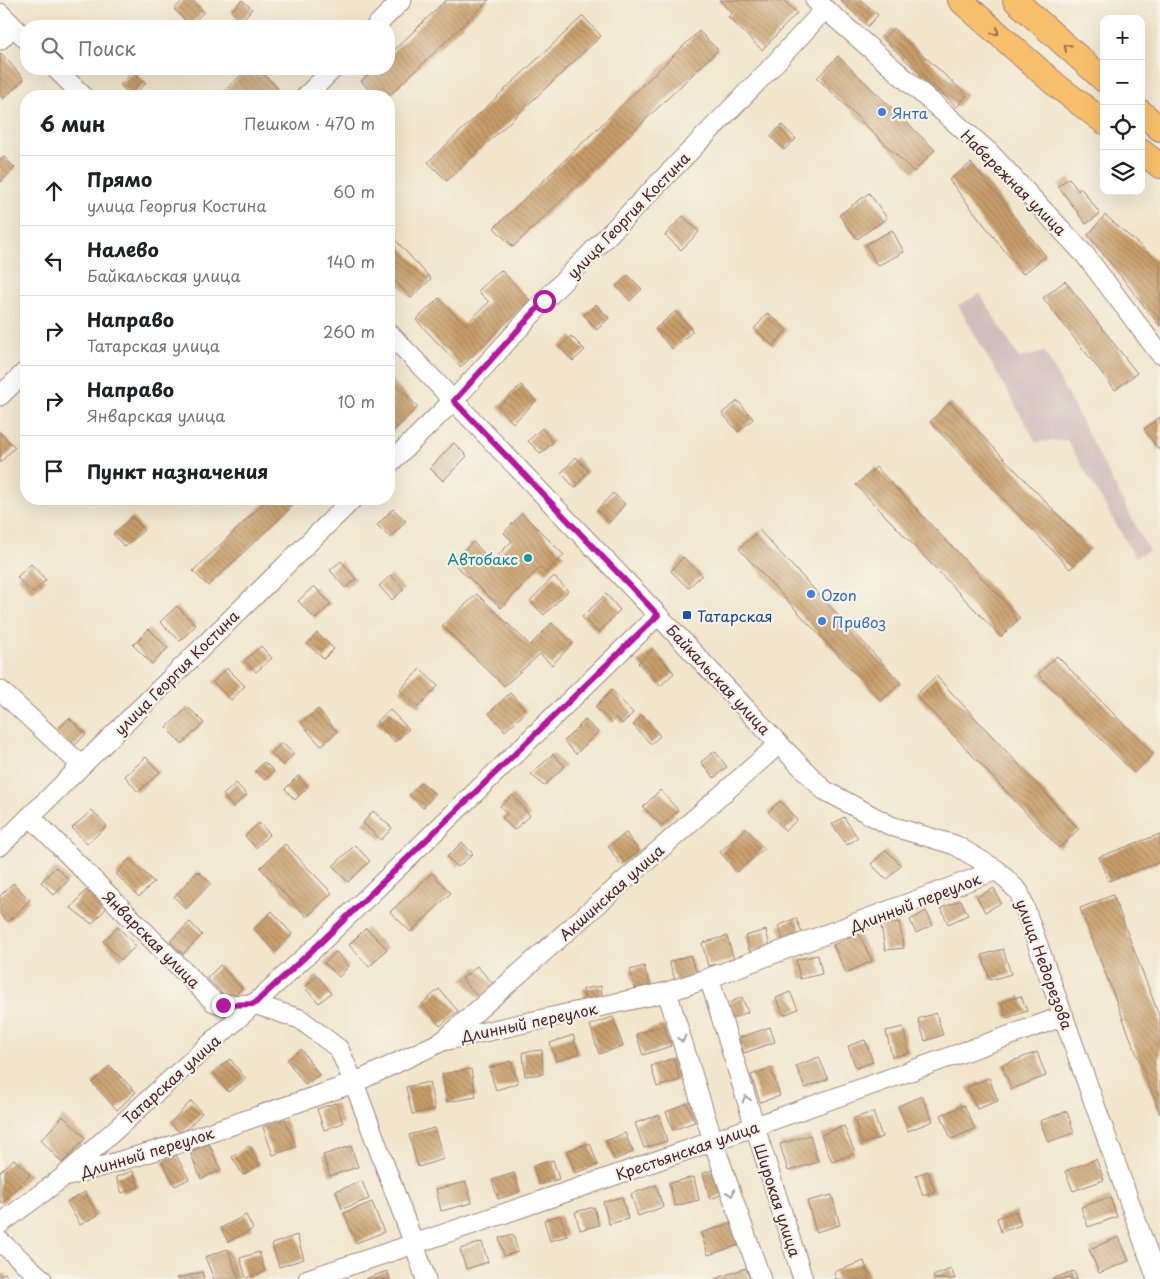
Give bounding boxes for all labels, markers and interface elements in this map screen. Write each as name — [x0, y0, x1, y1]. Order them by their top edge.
map controls — [1100, 15, 1145, 195]
button: + — [1100, 15, 1145, 60]
search box — [20, 20, 395, 75]
one-way arrow — [991, 27, 1000, 36]
icon: search — [38, 34, 66, 62]
text: Поиск — [78, 34, 136, 62]
one-way arrow — [1064, 44, 1073, 53]
button: − — [1100, 60, 1145, 105]
place label: Янта — [892, 101, 929, 124]
button: locate — [1100, 105, 1145, 150]
marker: Янта — [876, 106, 888, 118]
text: 6 мин — [40, 107, 106, 139]
text: Пешком · 470 m — [244, 111, 375, 135]
street label: Набережная улица — [956, 124, 1073, 241]
street label: улица Георгия Костина — [561, 146, 695, 284]
button: layers — [1100, 150, 1145, 195]
text: Прямо — [87, 165, 152, 193]
icon: ahead — [40, 177, 68, 205]
text: 60 m — [333, 179, 375, 203]
text: улица Георгия Костина — [87, 193, 267, 217]
text: Налево — [87, 235, 159, 263]
icon: left — [40, 247, 68, 275]
text: 140 m — [327, 249, 375, 273]
text: Байкальская улица — [87, 263, 240, 287]
route start — [533, 290, 556, 313]
text: Направо — [87, 305, 174, 333]
icon: right — [40, 317, 68, 345]
text: 260 m — [323, 319, 375, 343]
text: Татарская улица — [87, 333, 220, 357]
text: Направо — [87, 375, 174, 403]
icon: right — [40, 387, 68, 415]
text: 10 m — [338, 389, 375, 413]
text: Январская улица — [87, 403, 225, 427]
icon: arrive — [40, 457, 68, 485]
text: Пункт назначения — [87, 457, 268, 485]
place label: Автобакс — [447, 547, 518, 570]
marker: Автобакс — [522, 552, 534, 564]
place label: Ozon — [821, 583, 857, 606]
marker: Ozon — [805, 588, 817, 600]
street label: улица Георгия Костина — [108, 604, 244, 740]
place label: Татарская — [697, 604, 773, 627]
marker: Татарская — [681, 609, 693, 621]
place label: Привоз — [832, 610, 886, 633]
marker: Привоз — [816, 615, 828, 627]
street label: Байкальская улица — [662, 619, 777, 740]
street label: Акшинская улица — [553, 838, 669, 945]
street label: Длинный переулок — [845, 866, 984, 938]
street label: Январская улица — [98, 885, 206, 993]
street label: улица Недорезова — [1011, 896, 1080, 1033]
route end — [212, 994, 235, 1017]
street label: Длинный переулок — [458, 996, 599, 1048]
street label: Татарская улица — [117, 1028, 225, 1129]
one-way arrow — [676, 1034, 686, 1042]
one-way arrow — [742, 1095, 752, 1104]
street label: Крестьянская улица — [612, 1114, 762, 1185]
street label: Длинный переулок — [76, 1121, 217, 1184]
street label: Широкая улица — [749, 1140, 807, 1260]
one-way arrow — [725, 1189, 735, 1197]

